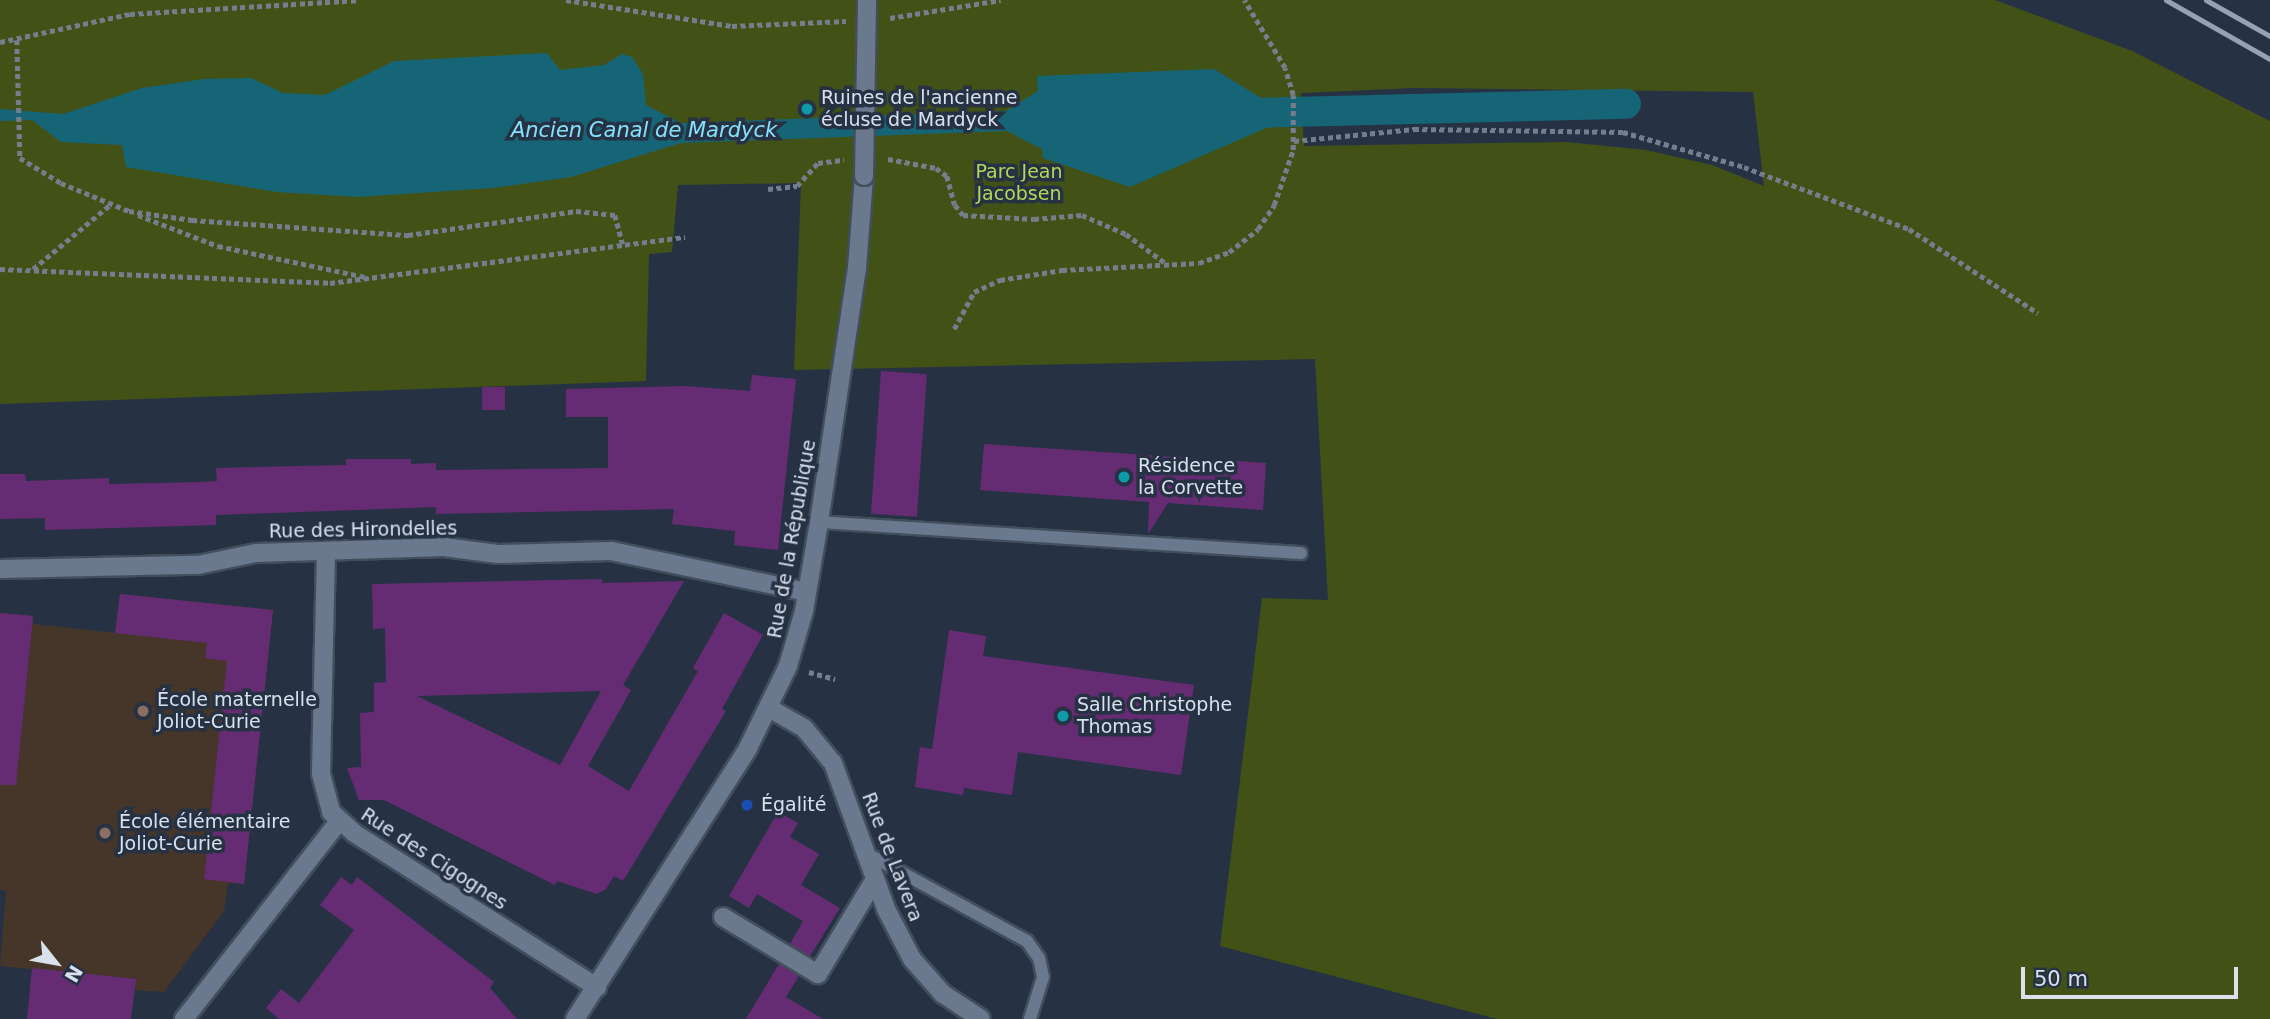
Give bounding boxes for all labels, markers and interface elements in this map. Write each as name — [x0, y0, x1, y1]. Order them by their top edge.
place label: Ruines de l'ancienne écluse de Mardyck — [821, 87, 1018, 131]
marker: Ruines de l'ancienne écluse de Mardyck — [799, 101, 815, 117]
water label: Ancien Canal de Mardyck — [511, 117, 777, 143]
park label: Parc Jean Jacobsen — [975, 161, 1063, 205]
street label: Rue de la République — [763, 438, 821, 640]
place label: Résidence la Corvette — [1138, 455, 1243, 499]
marker: Résidence la Corvette — [1116, 469, 1132, 485]
street label: Rue des Hirondelles — [269, 517, 457, 543]
place label: École maternelle Joliot-Curie — [157, 689, 317, 733]
place label: Salle Christophe Thomas — [1077, 694, 1232, 738]
marker: École maternelle Joliot-Curie — [135, 703, 151, 719]
marker: Salle Christophe Thomas — [1055, 708, 1071, 724]
street label: Rue de Lavera — [857, 789, 927, 925]
place label: Égalité — [761, 794, 826, 816]
marker: Égalité — [739, 797, 755, 813]
street label: Rue des Cigognes — [357, 803, 511, 915]
place label: École élémentaire Joliot-Curie — [119, 811, 290, 855]
marker: École élémentaire Joliot-Curie — [97, 825, 113, 841]
north arrow — [21, 928, 91, 998]
scale bar — [2025, 953, 2242, 997]
text: N — [60, 961, 88, 986]
text: 50 m — [2034, 967, 2088, 991]

